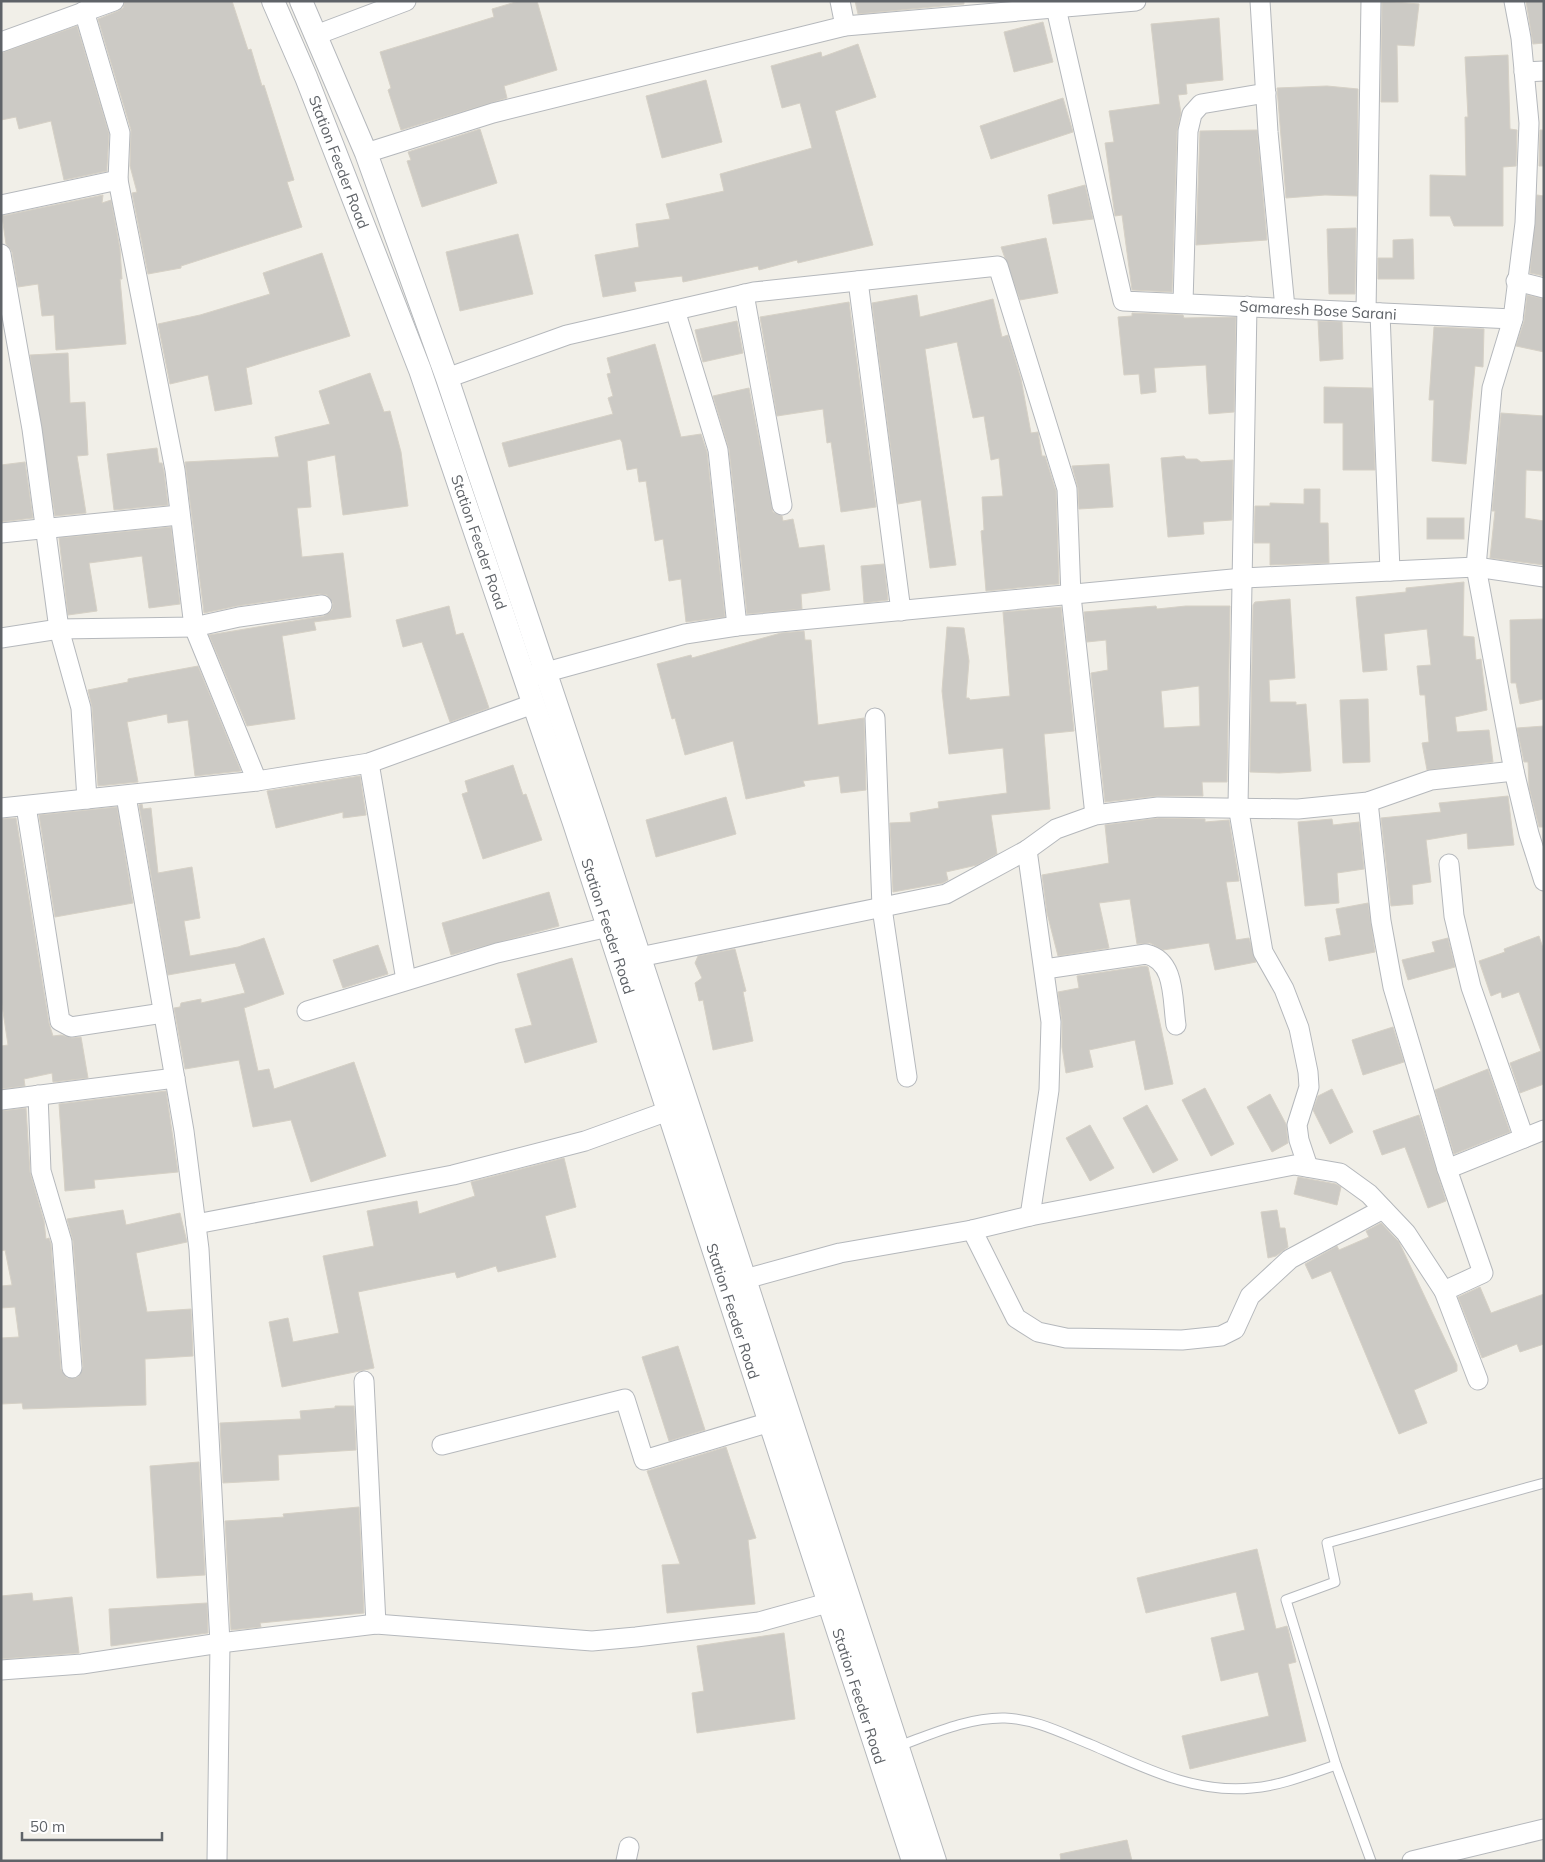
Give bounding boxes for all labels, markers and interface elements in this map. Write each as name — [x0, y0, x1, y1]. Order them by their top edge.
street label: Station Feeder Road — [305, 93, 373, 231]
street label: Samaresh Bose Sarani — [1239, 296, 1397, 324]
street label: Station Feeder Road — [447, 472, 511, 612]
street label: Station Feeder Road — [577, 856, 639, 996]
street label: Station Feeder Road — [702, 1241, 764, 1381]
street label: Station Feeder Road — [828, 1626, 890, 1766]
scale bar — [22, 1810, 162, 1842]
text: 50 m — [30, 1817, 65, 1836]

